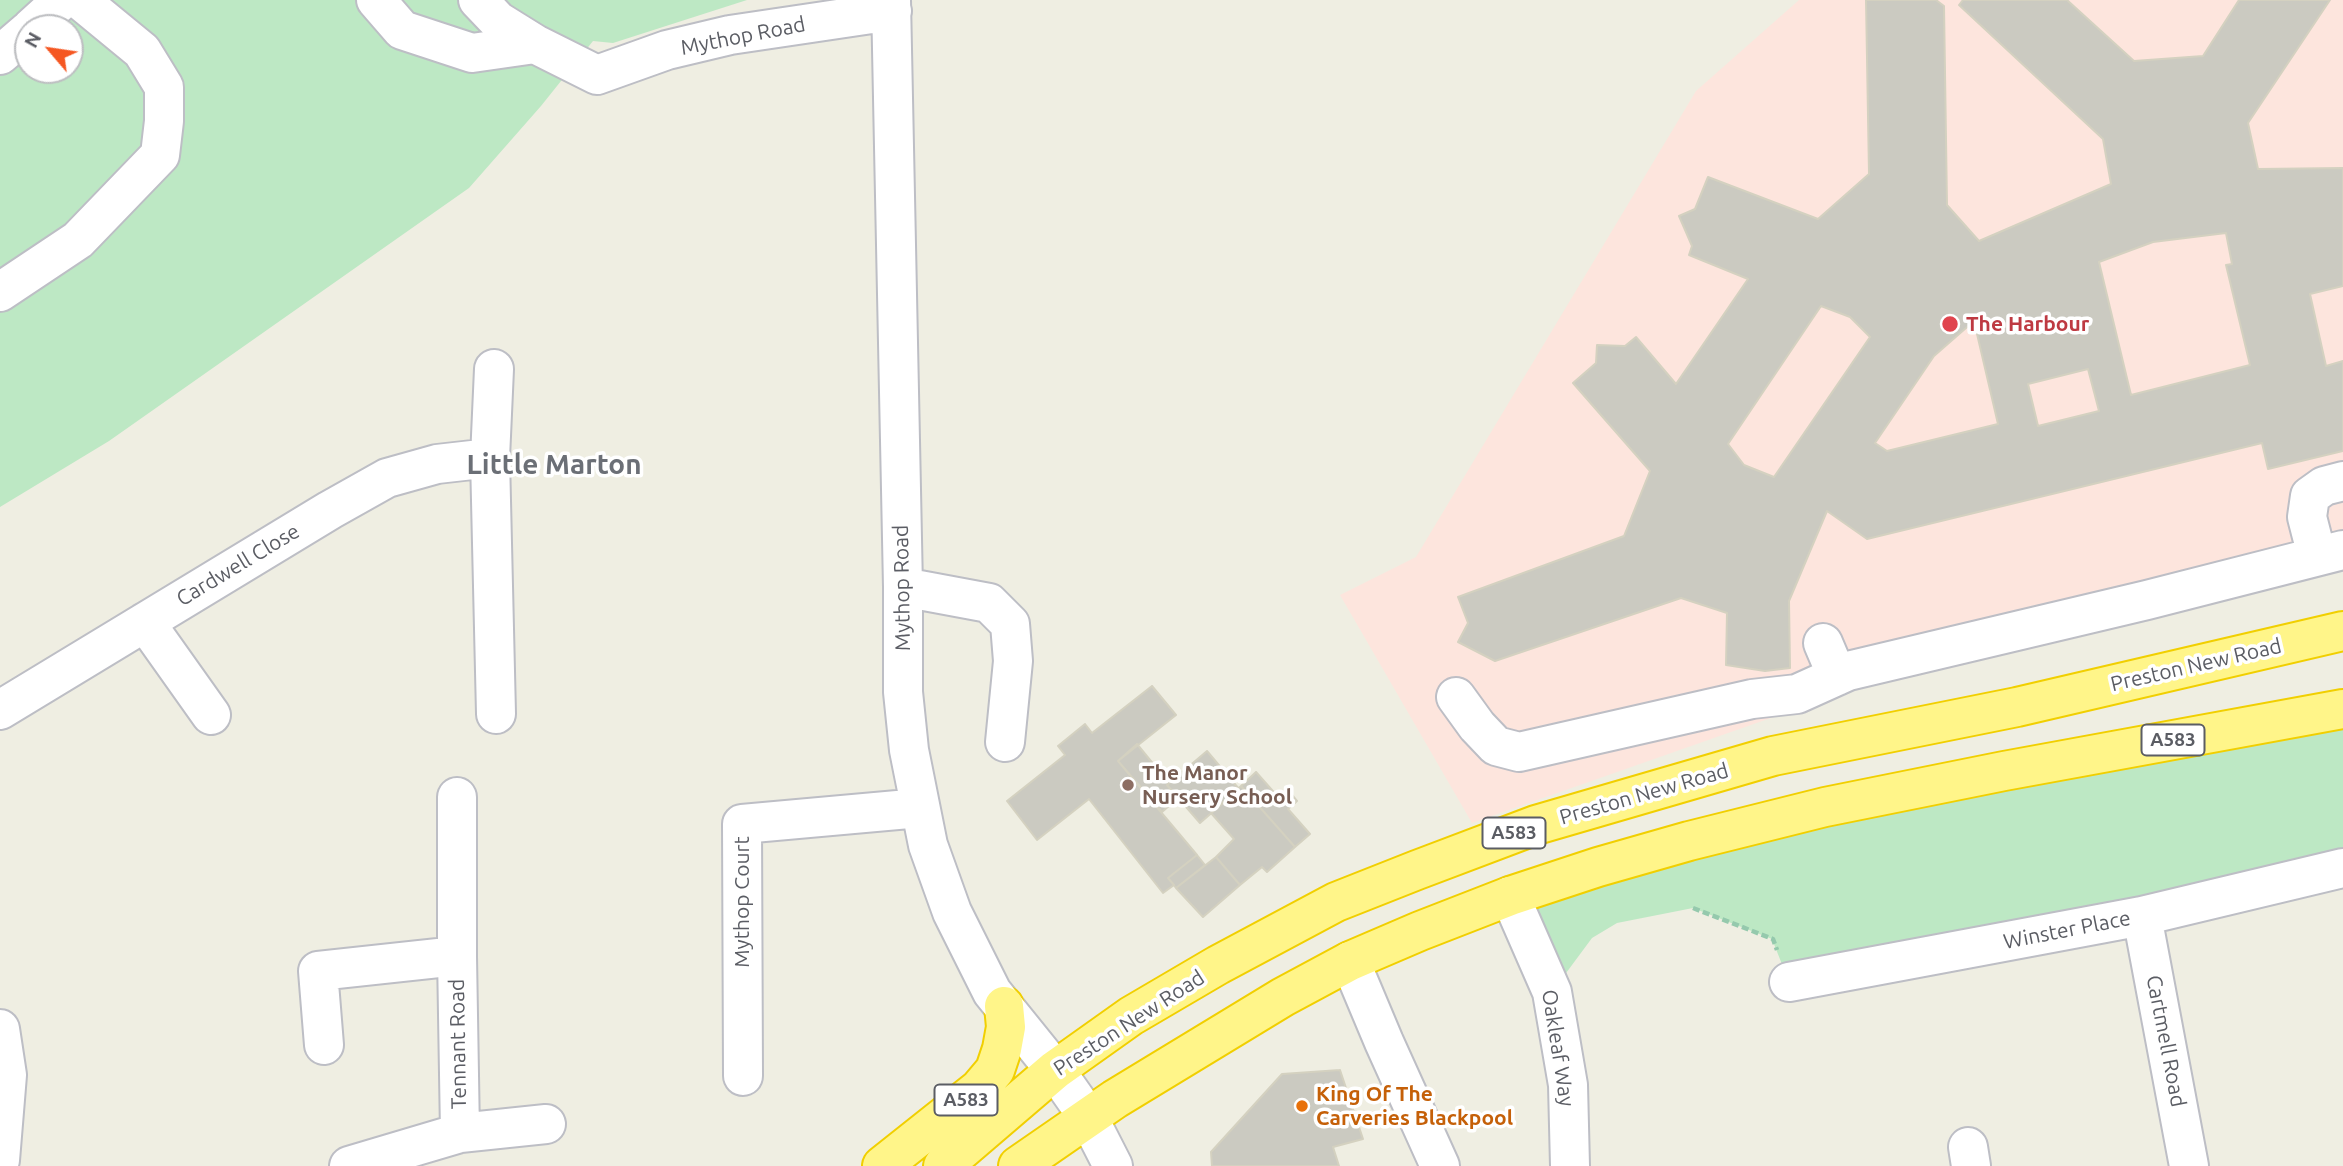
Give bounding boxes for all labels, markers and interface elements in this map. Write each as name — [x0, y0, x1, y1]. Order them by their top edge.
street label: Mythop Road — [679, 12, 807, 60]
north arrow — [14, 14, 84, 84]
text: N — [19, 28, 45, 51]
place label: The Harbour — [1966, 311, 2089, 337]
marker: The Harbour — [1940, 314, 1960, 334]
district label: Little Marton — [466, 448, 642, 482]
street label: Cardwell Close — [172, 518, 304, 612]
street label: Mythop Road — [888, 525, 916, 651]
street label: Preston New Road — [2108, 633, 2284, 697]
road number: A583 — [2142, 724, 2204, 755]
street label: Preston New Road — [1557, 758, 1731, 830]
place label: The Manor Nursery School — [1142, 760, 1292, 810]
marker: The Manor Nursery School — [1120, 777, 1136, 793]
road number: A583 — [1482, 818, 1546, 848]
street label: Mythop Court — [729, 836, 755, 968]
street label: Winster Place — [2001, 905, 2133, 955]
street label: Preston New Road — [1049, 965, 1209, 1081]
street label: Cartmell Road — [2141, 973, 2191, 1109]
street label: Tennant Road — [444, 979, 472, 1109]
street label: Oakleaf Way — [1536, 988, 1580, 1108]
place label: King Of The Carveries Blackpool — [1316, 1081, 1513, 1131]
road number: A583 — [934, 1084, 998, 1116]
marker: King Of The Carveries Blackpool — [1294, 1098, 1310, 1114]

